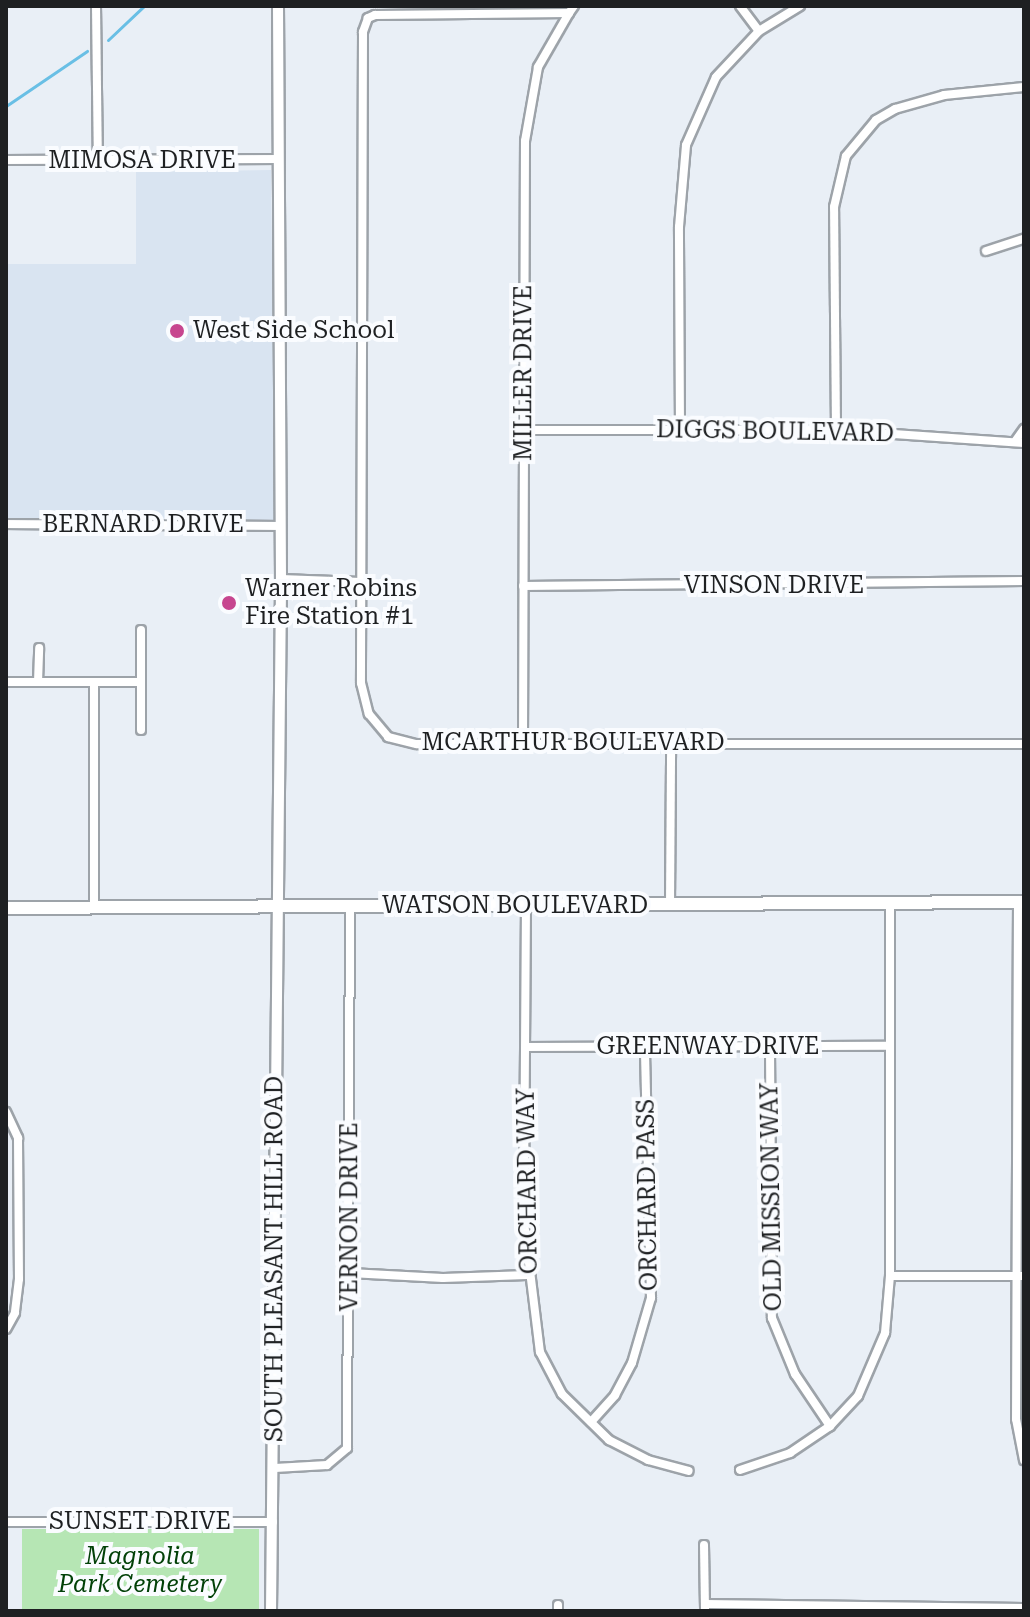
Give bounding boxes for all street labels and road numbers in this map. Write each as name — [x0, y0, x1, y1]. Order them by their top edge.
street label: MIMOSA DRIVE — [48, 147, 236, 175]
street label: MILLER DRIVE — [510, 285, 538, 461]
street label: DIGGS BOULEVARD — [656, 416, 894, 448]
street label: BERNARD DRIVE — [42, 511, 244, 539]
street label: VINSON DRIVE — [684, 572, 864, 600]
street label: MCARTHUR BOULEVARD — [421, 729, 725, 757]
street label: WATSON BOULEVARD — [382, 892, 648, 920]
street label: GREENWAY DRIVE — [597, 1033, 819, 1061]
street label: SOUTH PLEASANT HILL ROAD — [261, 1076, 289, 1442]
street label: OLD MISSION WAY — [756, 1082, 788, 1312]
street label: ORCHARD WAY — [512, 1088, 544, 1274]
street label: ORCHARD PASS — [632, 1099, 664, 1291]
street label: VERNON DRIVE — [336, 1123, 364, 1311]
street label: SUNSET DRIVE — [49, 1508, 231, 1536]

